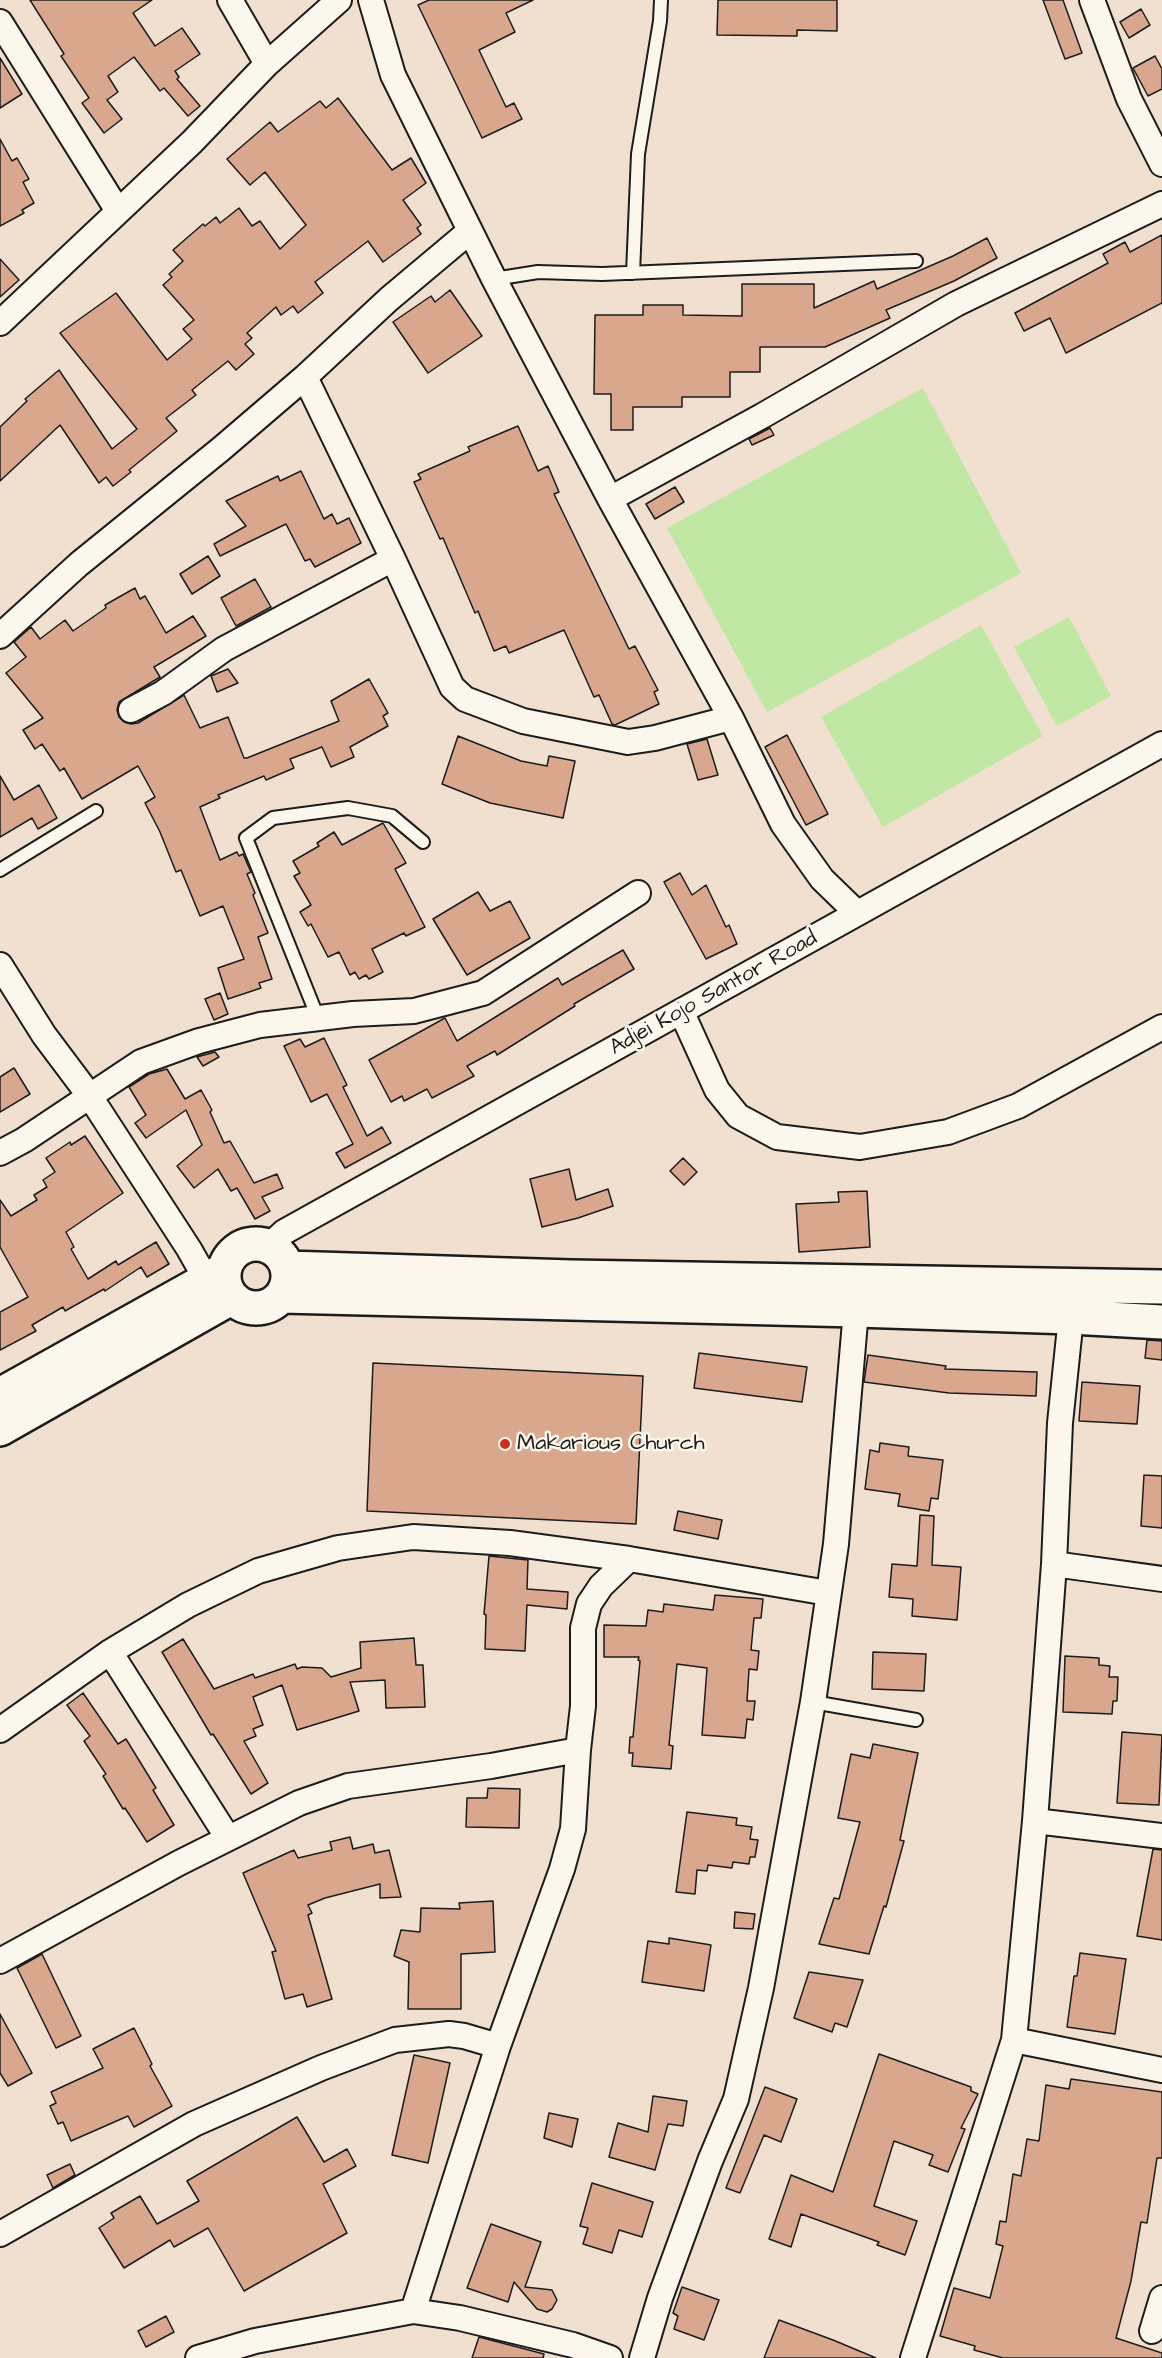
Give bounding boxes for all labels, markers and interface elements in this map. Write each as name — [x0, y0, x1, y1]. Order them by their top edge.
street label: Adjei Kojo Santor Road — [606, 926, 822, 1062]
place label: Makarious Church — [517, 1431, 705, 1457]
marker: Makarious Church — [498, 1437, 512, 1451]

